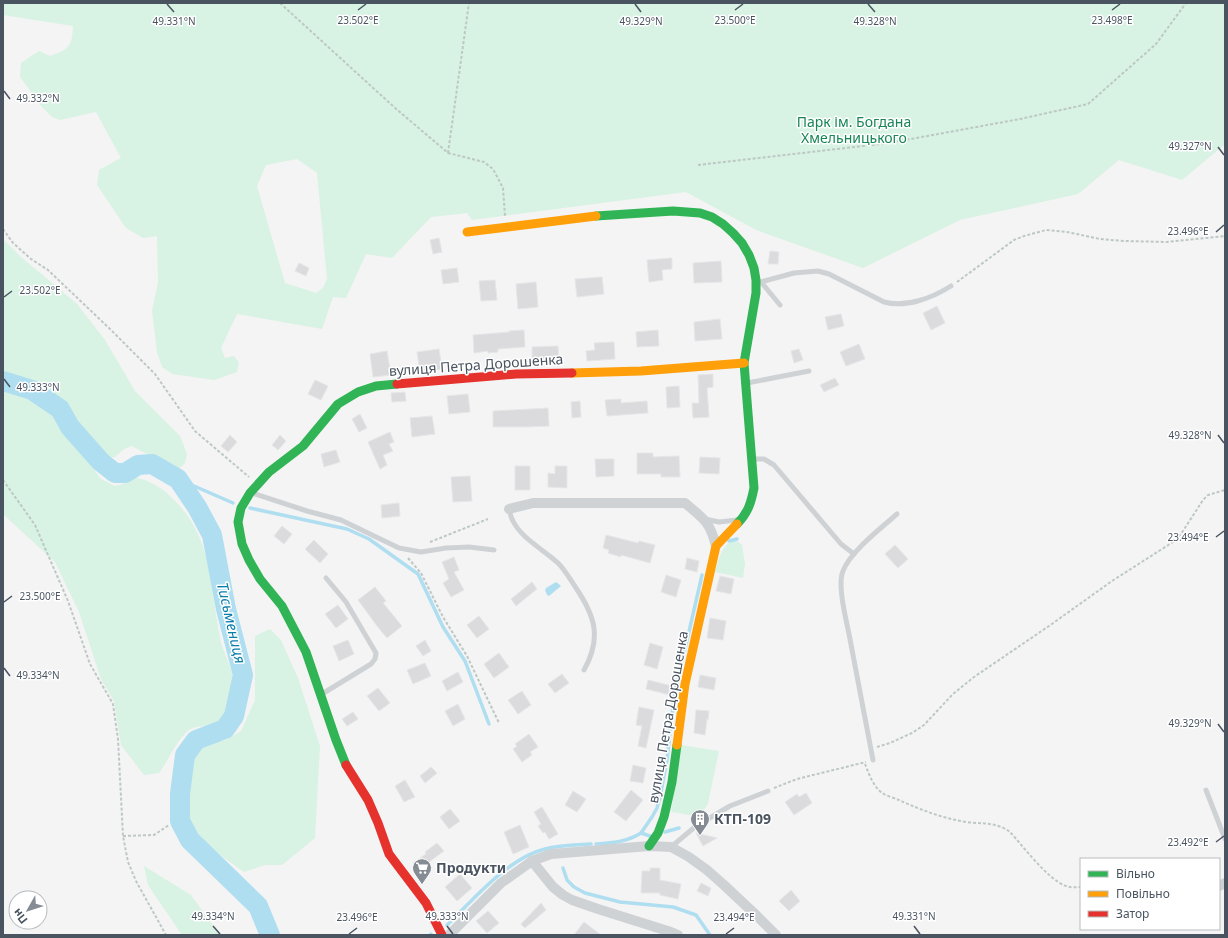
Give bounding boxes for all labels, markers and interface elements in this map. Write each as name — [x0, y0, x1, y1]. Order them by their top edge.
text: 23.502°E — [337, 13, 379, 27]
text: 23.500°E — [714, 13, 756, 27]
text: 23.498°E — [1091, 13, 1133, 27]
text: 49.331°N — [152, 14, 196, 28]
text: 49.329°N — [619, 14, 663, 28]
text: 49.328°N — [853, 14, 897, 28]
text: 49.332°N — [16, 91, 60, 105]
park label: Парк ім. Богдана Хмельницького — [797, 112, 911, 147]
text: 49.327°N — [1168, 139, 1212, 153]
text: 23.496°E — [1167, 224, 1209, 238]
text: 23.502°E — [19, 283, 61, 297]
street label: вулиця Петра Дорошенка — [388, 349, 564, 380]
text: 49.333°N — [16, 380, 60, 394]
text: 49.328°N — [1168, 428, 1212, 442]
text: 23.494°E — [1167, 530, 1209, 544]
water label: Тисьмениця — [213, 580, 251, 666]
text: 23.500°E — [19, 589, 61, 603]
street label: вулиця Петра Дорошенка — [643, 629, 692, 805]
text: 49.334°N — [16, 668, 60, 682]
text: 49.329°N — [1168, 716, 1212, 730]
building icon: КТП-109 — [689, 808, 711, 836]
place label: КТП-109 — [714, 809, 771, 828]
text: 23.492°E — [1167, 835, 1209, 849]
supermarket icon: Продукти — [411, 857, 433, 885]
place label: Продукти — [436, 858, 506, 877]
legend — [1080, 858, 1220, 930]
text: Вільно — [1116, 865, 1155, 882]
text: Повільно — [1116, 885, 1170, 902]
north arrow — [8, 890, 48, 930]
text: Затор — [1116, 905, 1149, 922]
text: Пн — [9, 906, 31, 927]
text: 49.334°N — [191, 909, 235, 923]
text: 49.333°N — [425, 909, 469, 923]
text: 49.331°N — [892, 909, 936, 923]
text: 23.496°E — [336, 910, 378, 924]
text: 23.494°E — [713, 910, 755, 924]

